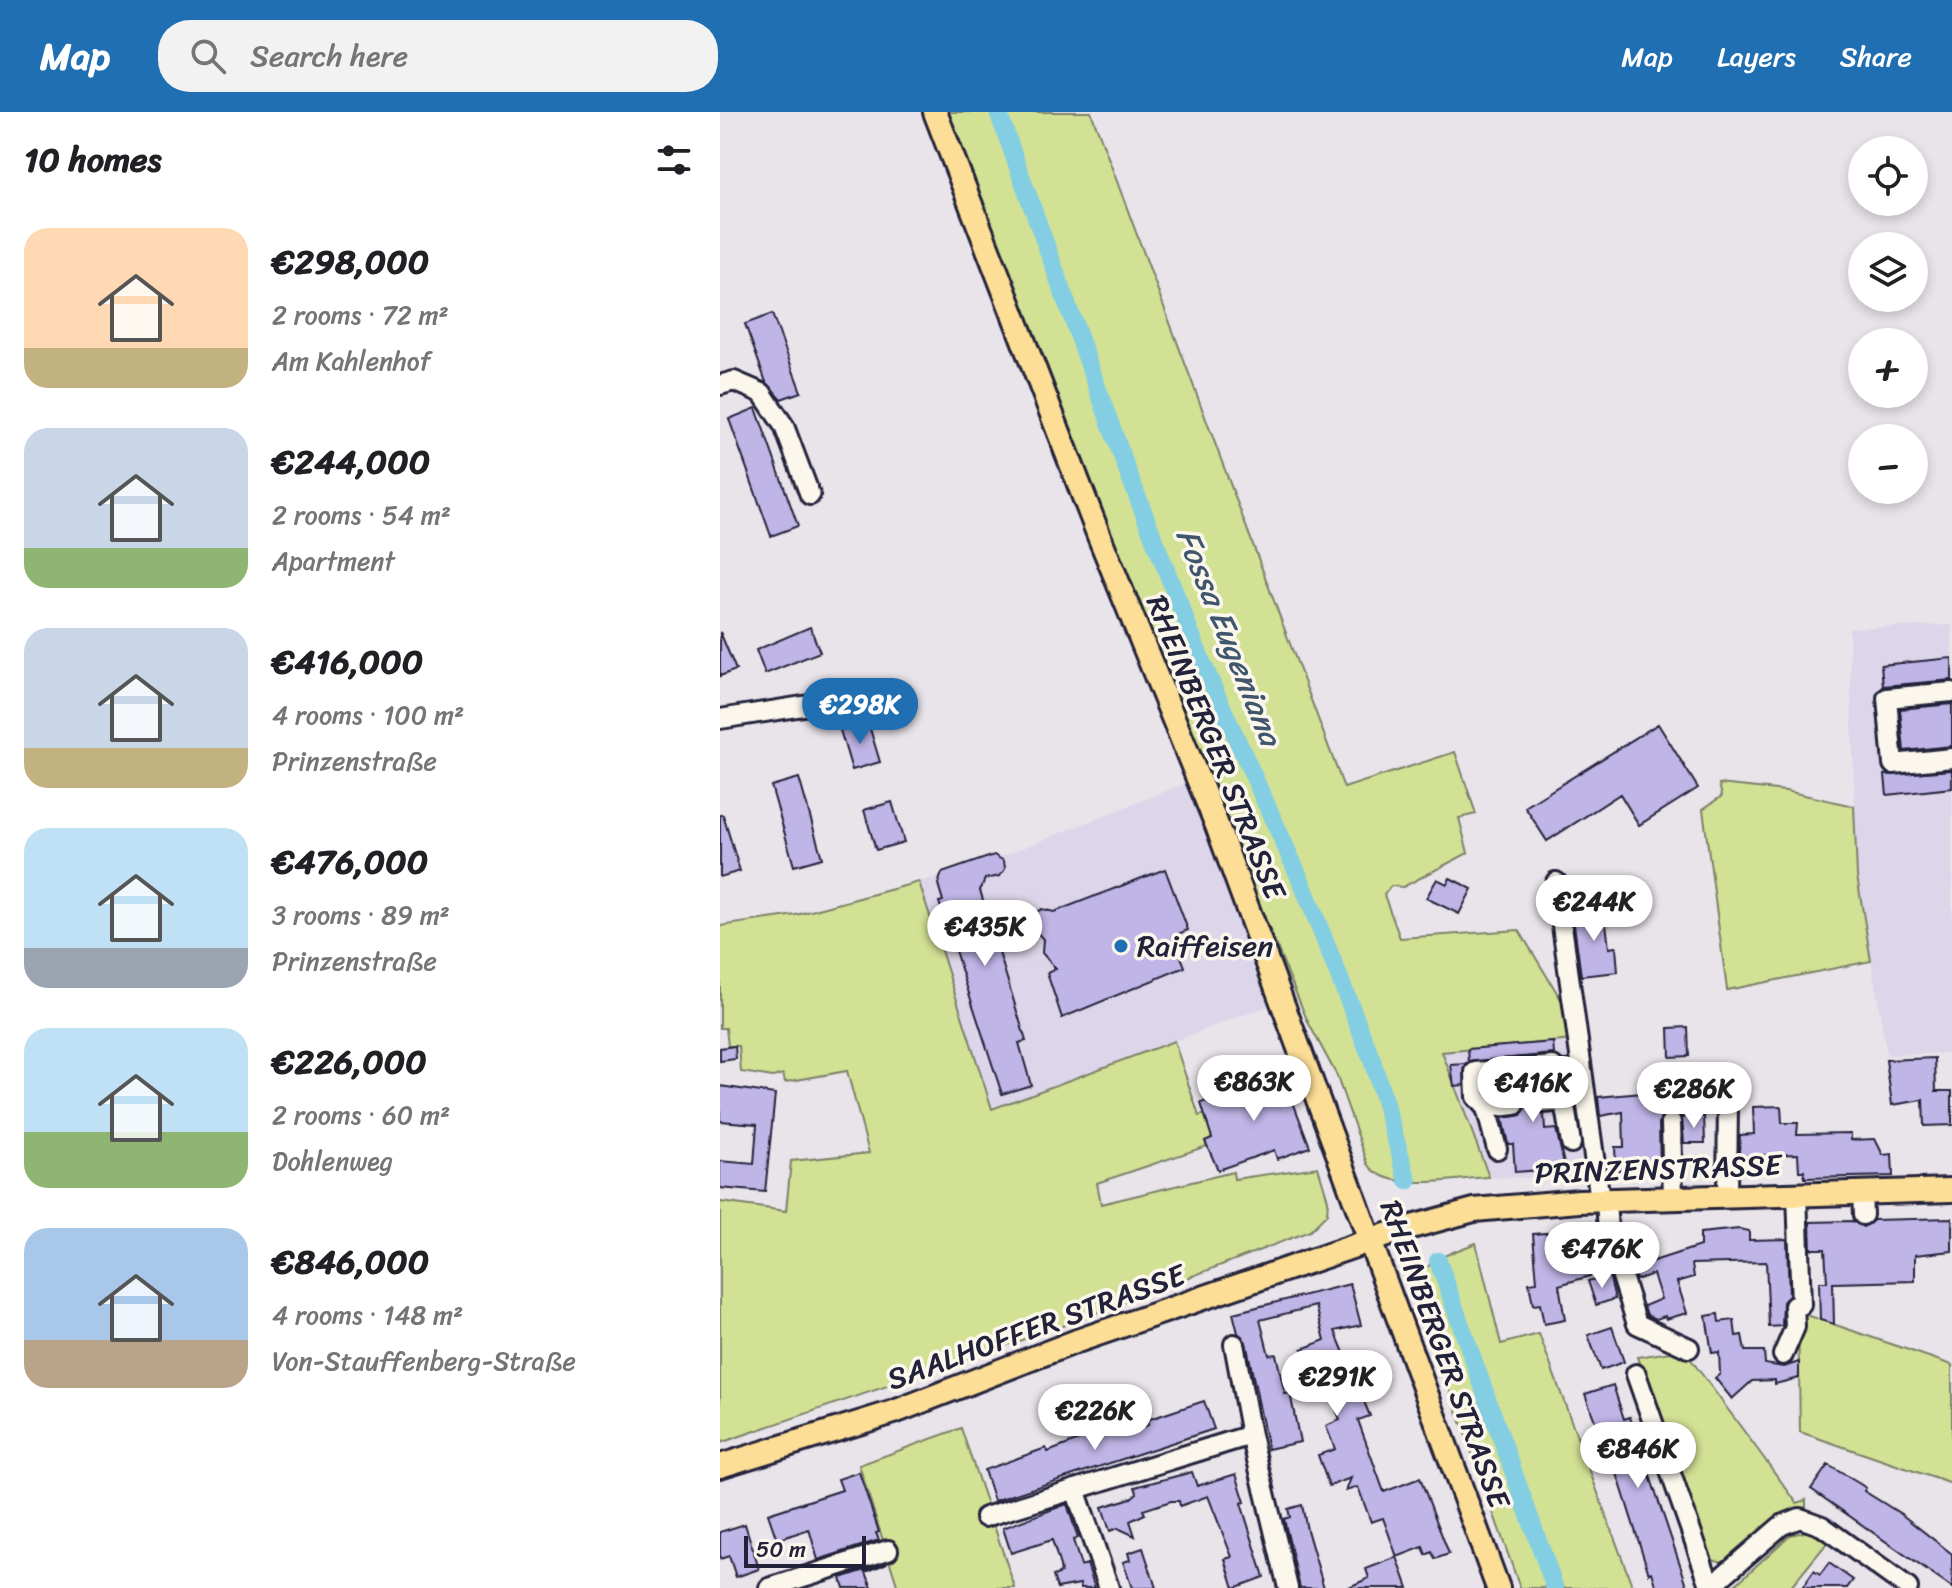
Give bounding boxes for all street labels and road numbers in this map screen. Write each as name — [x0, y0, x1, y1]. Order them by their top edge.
street label: RHEINBERGER STRASSE — [1130, 586, 1303, 910]
street label: PRINZENSTRASSE — [1534, 1138, 1785, 1200]
street label: RHEINBERGER STRASSE — [1364, 1192, 1527, 1518]
street label: SAALHOFFER STRASSE — [879, 1247, 1195, 1406]

